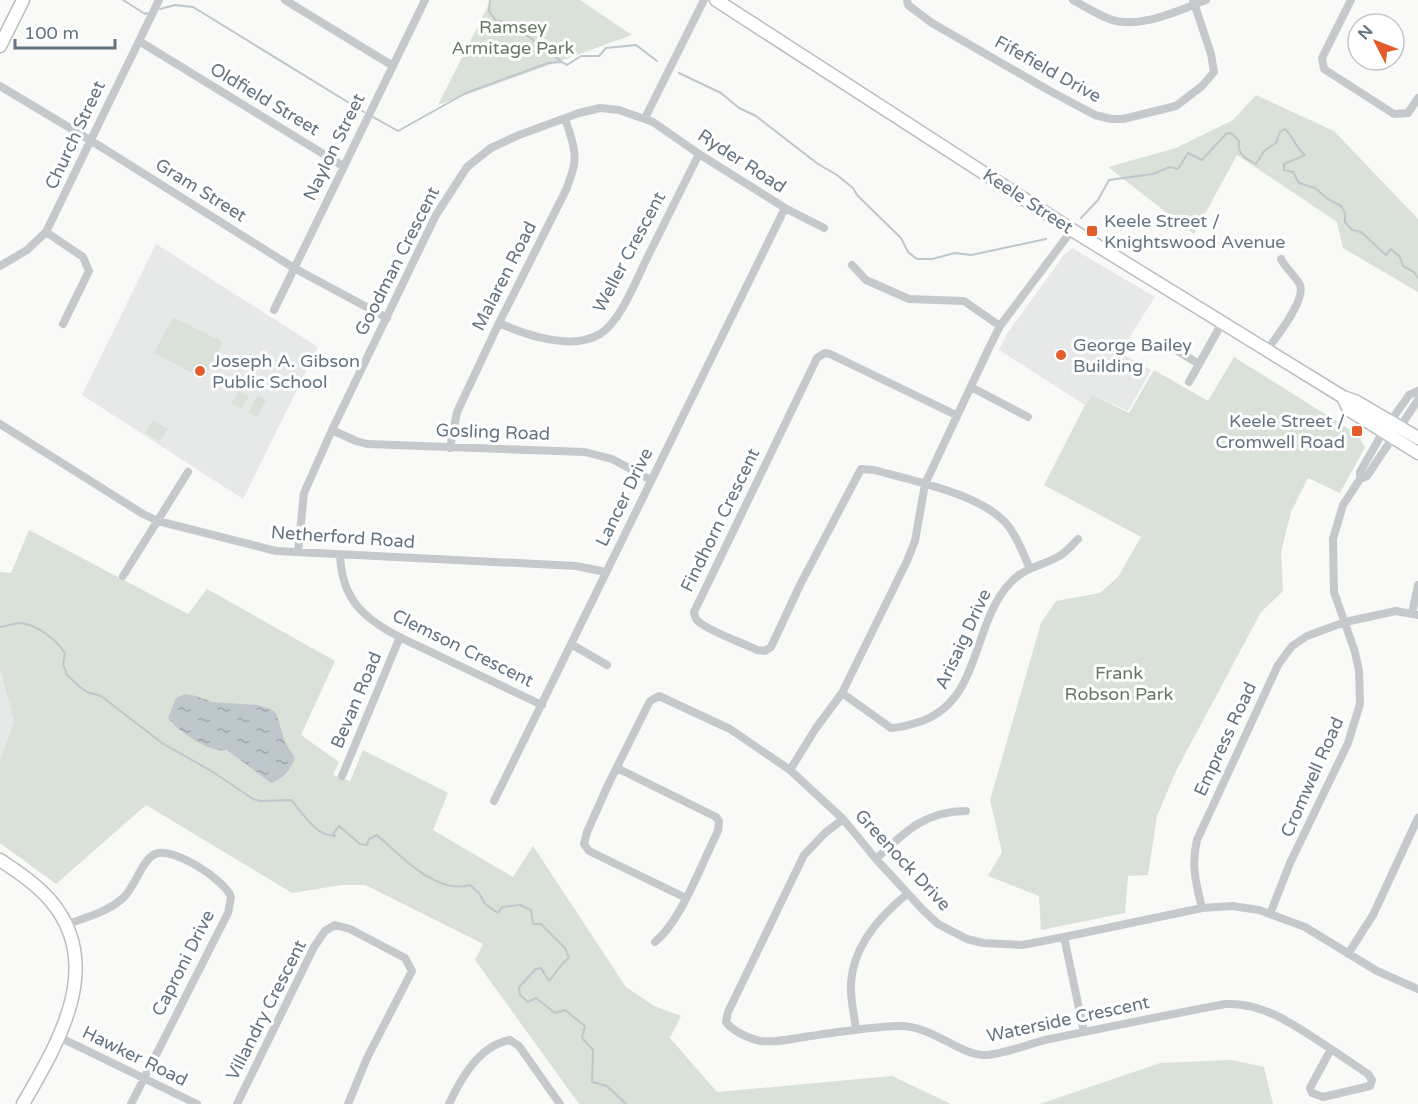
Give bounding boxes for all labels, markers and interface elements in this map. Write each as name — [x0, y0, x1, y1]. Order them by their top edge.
scale bar — [15, 12, 116, 50]
north arrow — [1346, 12, 1406, 72]
park label: Ramsey Armitage Park — [452, 16, 575, 59]
text: N — [1354, 21, 1377, 44]
text: 100 m — [24, 22, 79, 44]
street label: Fifefield Drive — [991, 31, 1105, 107]
street label: Oldfield Street — [206, 58, 324, 140]
street label: Church Street — [40, 77, 110, 193]
street label: Naylon Street — [299, 90, 369, 204]
street label: Ryder Road — [694, 124, 790, 198]
street label: Gram Street — [151, 153, 251, 227]
street label: Keele Street — [979, 164, 1077, 238]
street label: Goodman Crescent — [350, 183, 444, 339]
street label: Weller Crescent — [588, 188, 670, 316]
place label: Keele Street / Knightswood Avenue — [1104, 210, 1286, 253]
street label: Malaren Road — [467, 218, 541, 334]
marker: Keele Street / Knightswood Avenue — [1085, 224, 1099, 238]
place label: George Bailey Building — [1073, 334, 1192, 377]
marker: George Bailey Building — [1054, 348, 1068, 362]
place label: Joseph A. Gibson Public School — [212, 350, 360, 393]
marker: Joseph A. Gibson Public School — [193, 364, 207, 378]
place label: Keele Street / Cromwell Road — [1215, 410, 1345, 453]
street label: Gosling Road — [435, 419, 551, 445]
marker: Keele Street / Cromwell Road — [1350, 424, 1364, 438]
street label: Lancer Drive — [591, 444, 657, 550]
street label: Findhorn Crescent — [676, 444, 764, 595]
street label: Netherford Road — [270, 521, 416, 553]
street label: Arisaig Drive — [930, 585, 996, 693]
street label: Clemson Crescent — [389, 604, 537, 692]
street label: Bevan Road — [326, 648, 386, 752]
park label: Frank Robson Park — [1065, 662, 1174, 705]
street label: Empress Road — [1189, 678, 1261, 800]
street label: Cromwell Road — [1276, 713, 1348, 841]
street label: Greenock Drive — [850, 805, 956, 915]
street label: Caproni Drive — [147, 906, 219, 1020]
street label: Villandry Crescent — [221, 936, 311, 1084]
street label: Waterside Crescent — [985, 991, 1151, 1047]
street label: Hawker Road — [79, 1021, 191, 1091]

